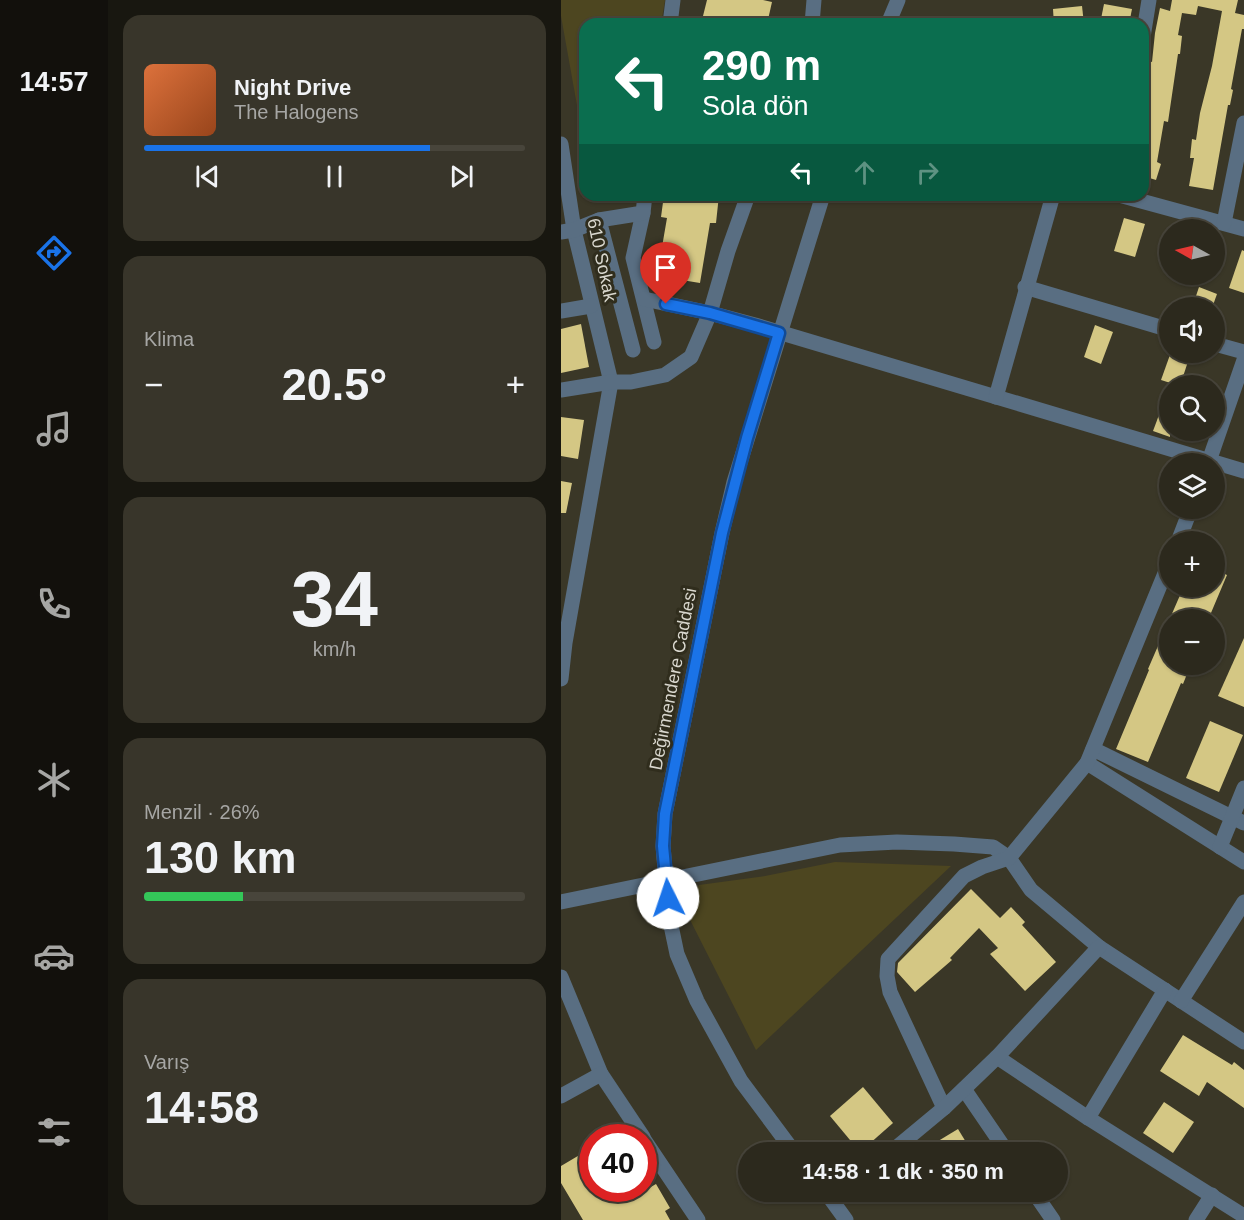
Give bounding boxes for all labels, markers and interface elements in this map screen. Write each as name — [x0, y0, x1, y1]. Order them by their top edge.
icon: left — [603, 42, 681, 120]
text: 290 m — [702, 42, 821, 89]
text: 14:57 — [19, 67, 89, 97]
text: Night Drive — [234, 75, 351, 100]
text: Sola dön — [702, 91, 809, 121]
text: The Halogens — [234, 101, 359, 123]
icon: left — [785, 156, 818, 189]
icon: ahead — [848, 156, 881, 189]
icon: right — [911, 156, 944, 189]
icon: previous — [191, 160, 224, 193]
icon: pause — [318, 160, 351, 193]
icon: next — [445, 160, 478, 193]
street label: 610 Sokak — [583, 216, 621, 305]
north arrow — [1159, 219, 1225, 285]
map controls — [1159, 219, 1225, 675]
icon: directions — [33, 232, 75, 274]
pin — [640, 242, 691, 304]
icon: arrive — [649, 251, 682, 284]
button: sound — [1159, 297, 1225, 363]
text: Klima — [144, 328, 194, 350]
text: 20.5° — [282, 359, 387, 410]
text: − — [144, 366, 163, 403]
text: + — [506, 366, 525, 403]
button: search — [1159, 375, 1225, 441]
icon: music — [33, 408, 75, 450]
button: layers — [1159, 453, 1225, 519]
button: + — [1159, 531, 1225, 597]
text: 34 — [291, 555, 378, 643]
icon: phone — [33, 583, 75, 625]
street label: Değirmendere Caddesi — [646, 586, 700, 772]
button: − — [1159, 609, 1225, 675]
text: km/h — [313, 638, 356, 660]
icon: climate — [33, 759, 75, 801]
text: Menzil · 26% — [144, 801, 260, 823]
text: 130 km — [144, 832, 297, 883]
position arrow — [636, 866, 700, 930]
icon: car — [33, 935, 75, 977]
text: Varış — [144, 1051, 189, 1073]
text: 14:58 — [144, 1082, 259, 1133]
icon: filters — [33, 1111, 75, 1153]
speed limit sign: 40 — [579, 1124, 657, 1202]
text: 14:58 · 1 dk · 350 m — [802, 1159, 1004, 1184]

